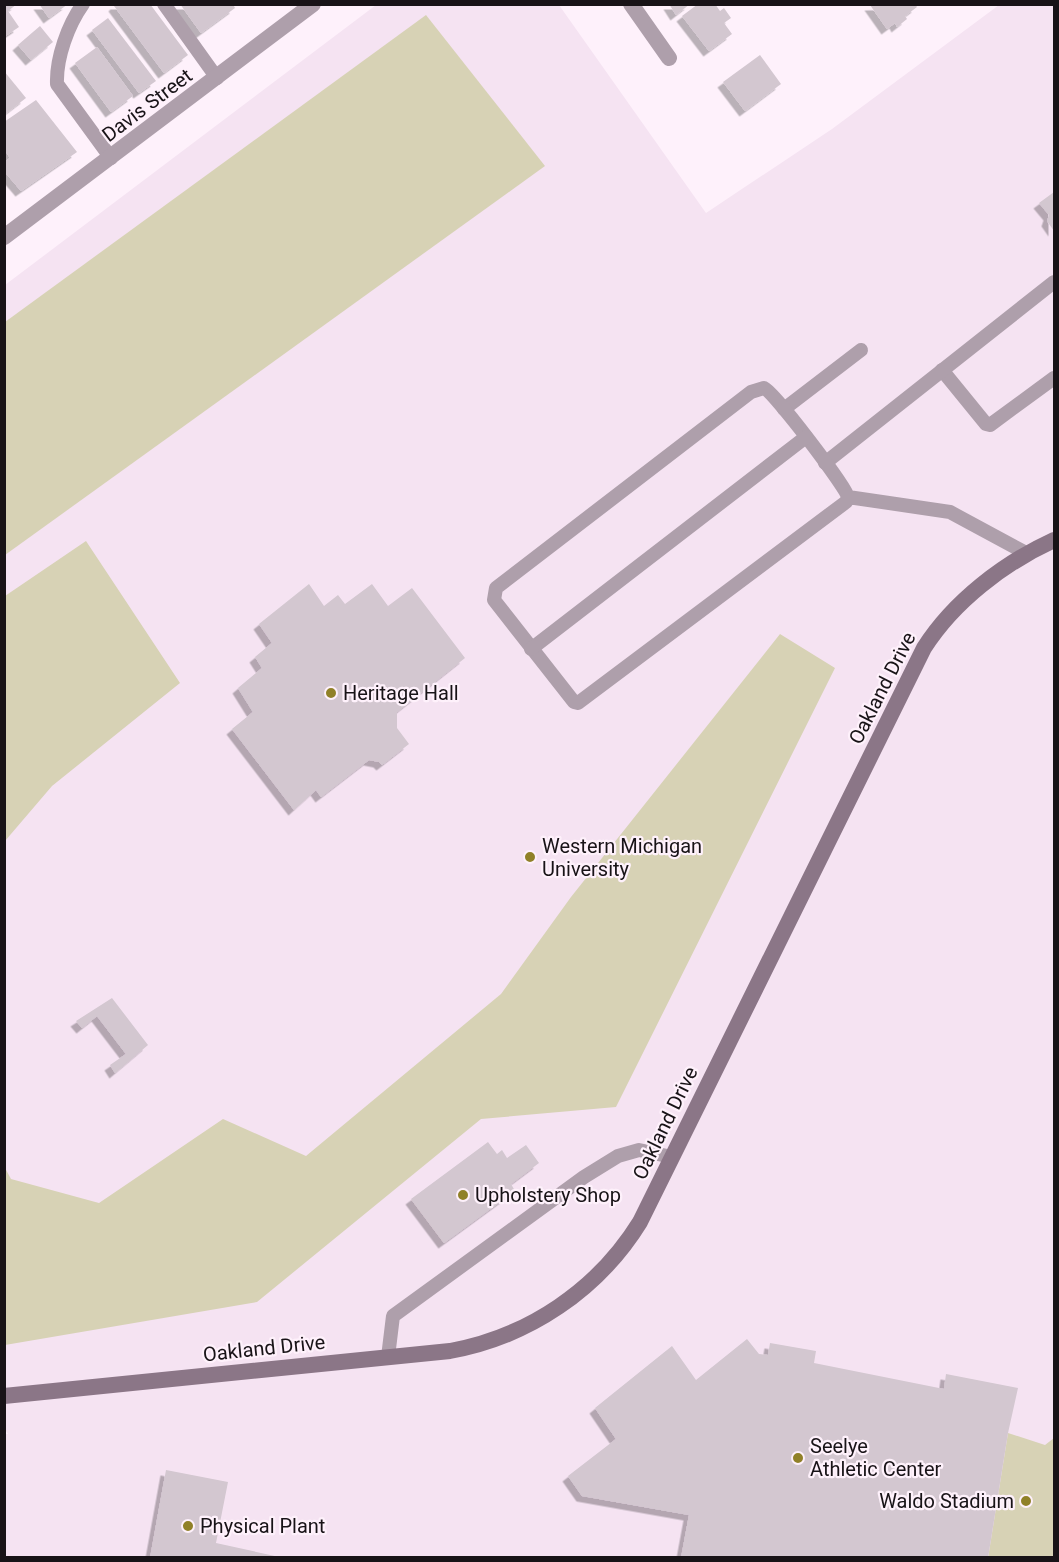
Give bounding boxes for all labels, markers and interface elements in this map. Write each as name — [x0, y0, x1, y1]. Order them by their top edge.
street label: Davis Street — [97, 63, 197, 147]
street label: Oakland Drive — [843, 628, 921, 748]
place label: Heritage Hall — [343, 681, 459, 705]
marker: Heritage Hall — [324, 686, 338, 700]
place label: Western Michigan University — [542, 834, 702, 881]
marker: Western Michigan University — [523, 850, 537, 864]
street label: Oakland Drive — [627, 1063, 703, 1183]
place label: Upholstery Shop — [475, 1183, 621, 1207]
marker: Upholstery Shop — [456, 1188, 470, 1202]
street label: Oakland Drive — [202, 1330, 326, 1366]
place label: Seelye Athletic Center — [810, 1434, 942, 1481]
marker: Seelye Athletic Center — [791, 1451, 805, 1465]
place label: Waldo Stadium — [879, 1489, 1014, 1513]
marker: Waldo Stadium — [1019, 1494, 1033, 1508]
place label: Physical Plant — [200, 1514, 325, 1538]
marker: Physical Plant — [181, 1519, 195, 1533]

